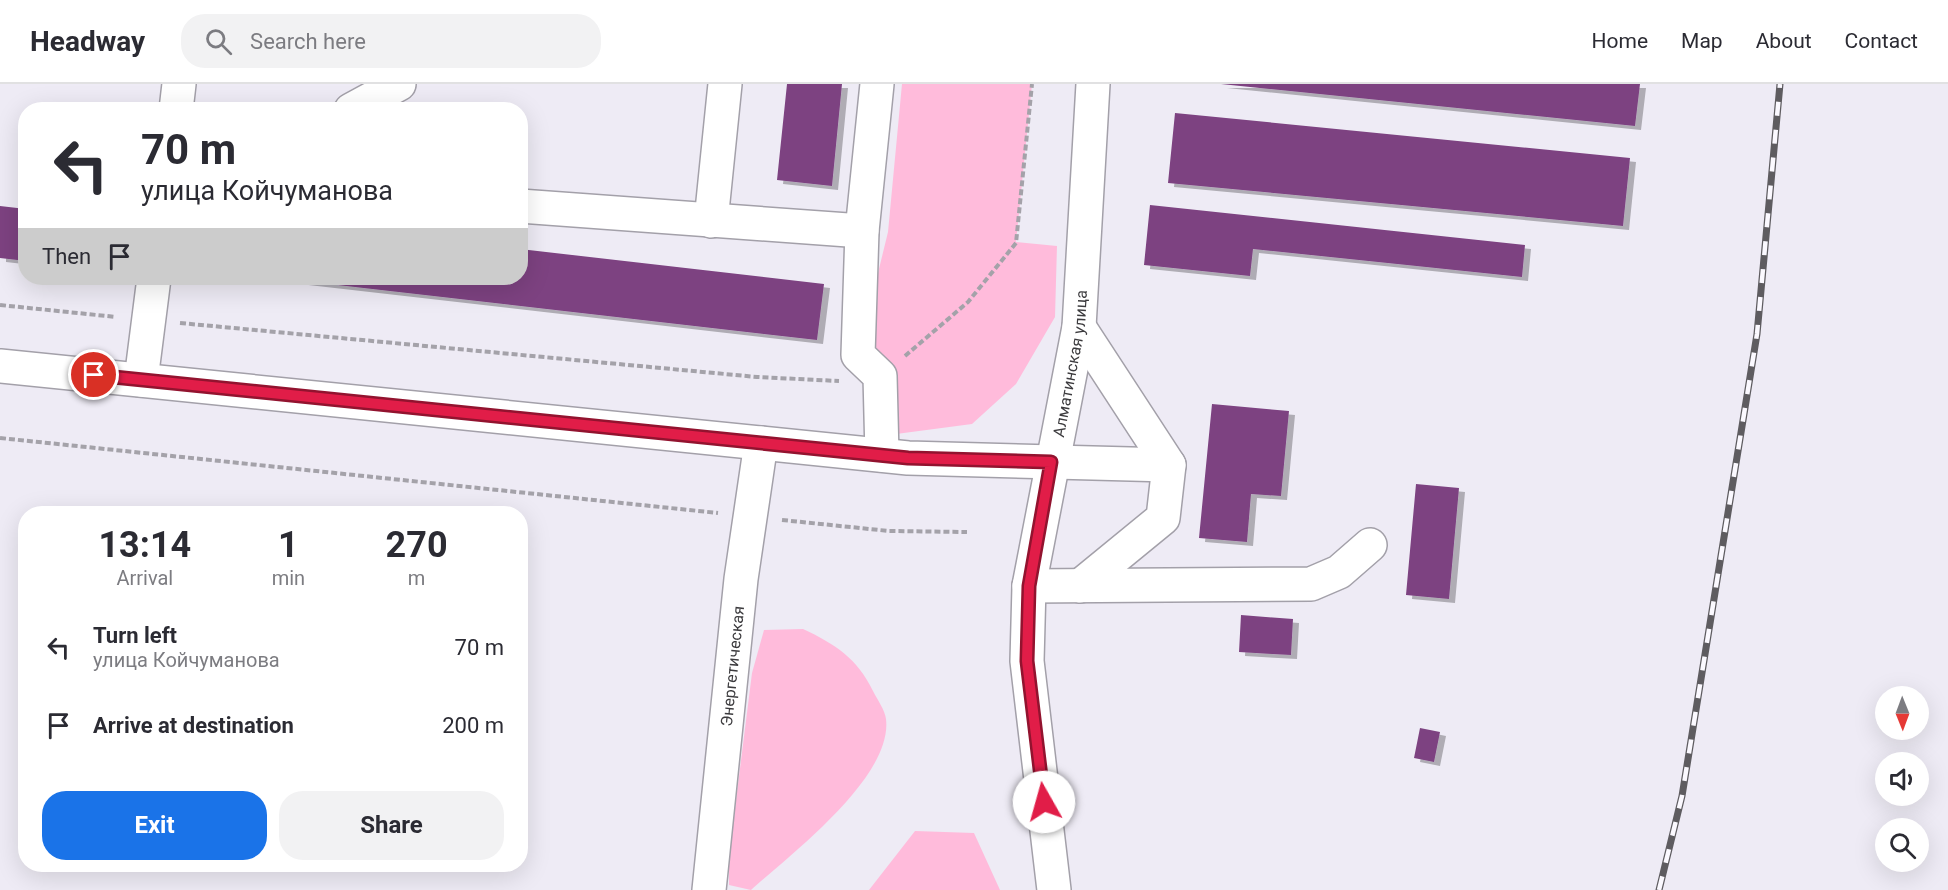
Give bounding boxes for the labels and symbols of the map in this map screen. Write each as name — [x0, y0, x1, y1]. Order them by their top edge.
street label: Алматинская улица — [1049, 290, 1091, 439]
pin — [68, 349, 119, 400]
street label: Энергетическая — [717, 605, 748, 727]
north arrow — [1875, 686, 1929, 740]
position arrow — [1012, 770, 1076, 834]

